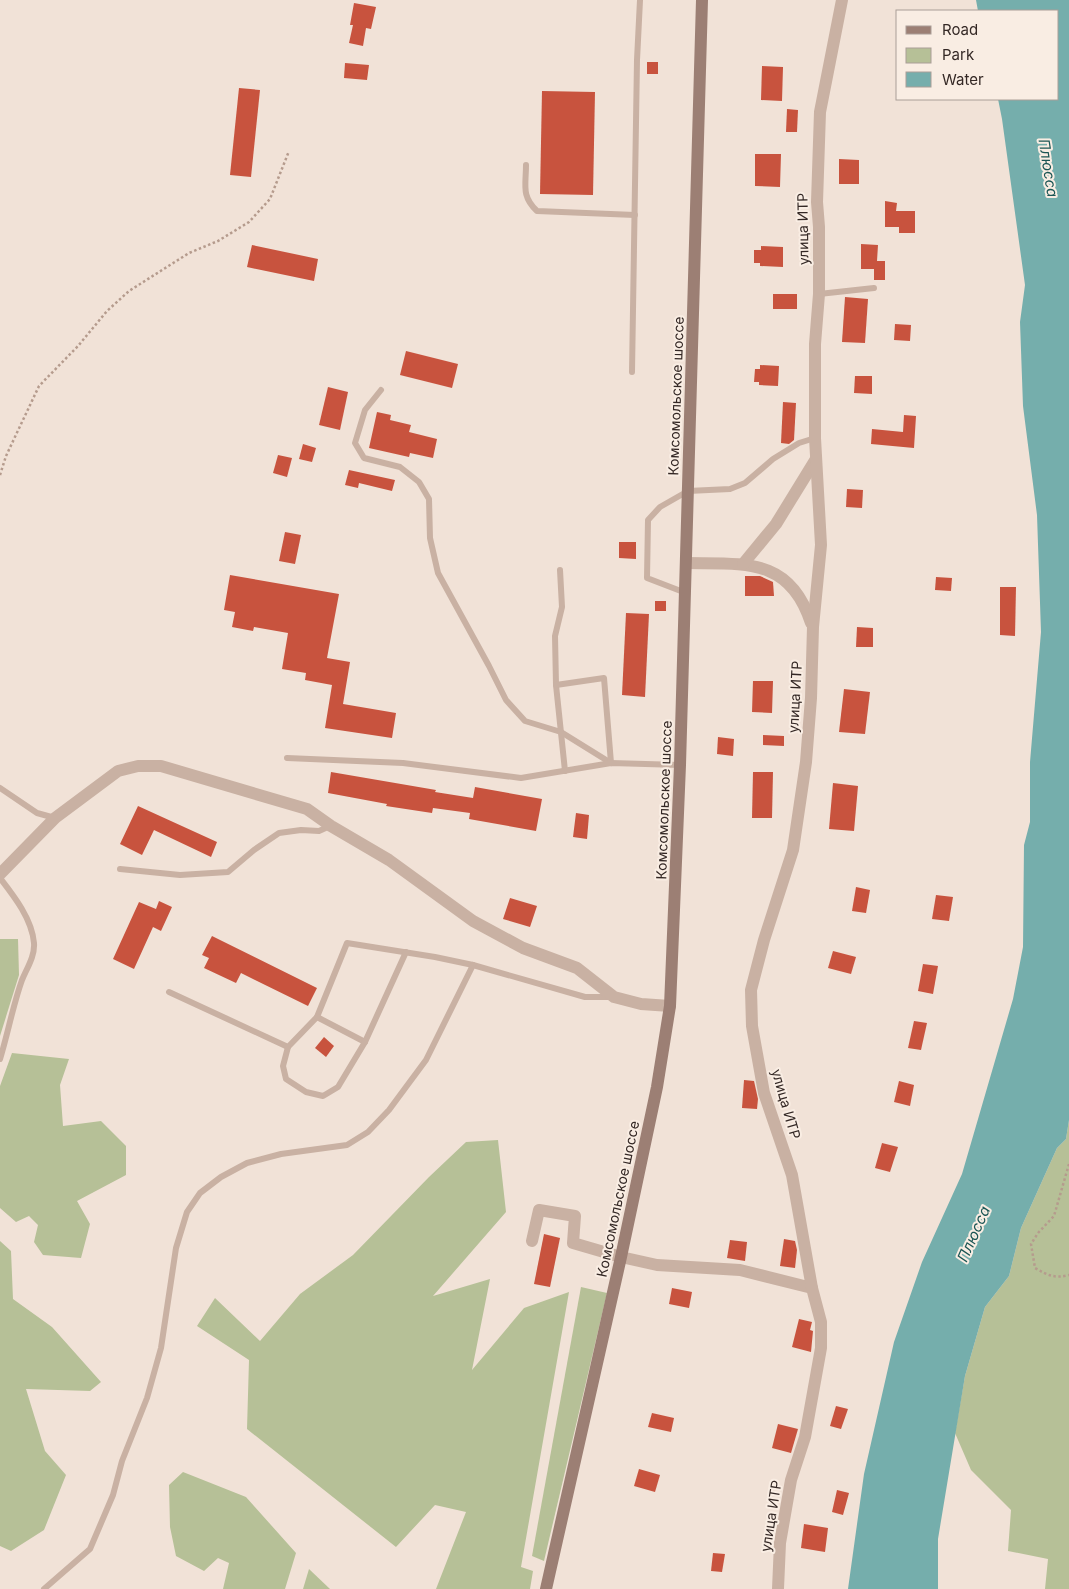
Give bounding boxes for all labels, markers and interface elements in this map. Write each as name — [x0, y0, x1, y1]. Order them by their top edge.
legend — [896, 10, 1059, 100]
text: Road — [942, 20, 978, 39]
text: Park — [942, 45, 975, 64]
text: Water — [942, 70, 984, 89]
water label: Плюсса — [1034, 137, 1062, 199]
street label: улица ИТР — [793, 193, 812, 265]
street label: Комсомольское шоссе — [664, 316, 687, 476]
street label: улица ИТР — [784, 660, 805, 733]
street label: Комсомольское шоссе — [652, 720, 675, 880]
street label: улица ИТР — [768, 1067, 805, 1141]
street label: Комсомольское шоссе — [593, 1119, 642, 1279]
water label: Плюсса — [953, 1203, 994, 1265]
street label: улица ИТР — [756, 1479, 785, 1553]

